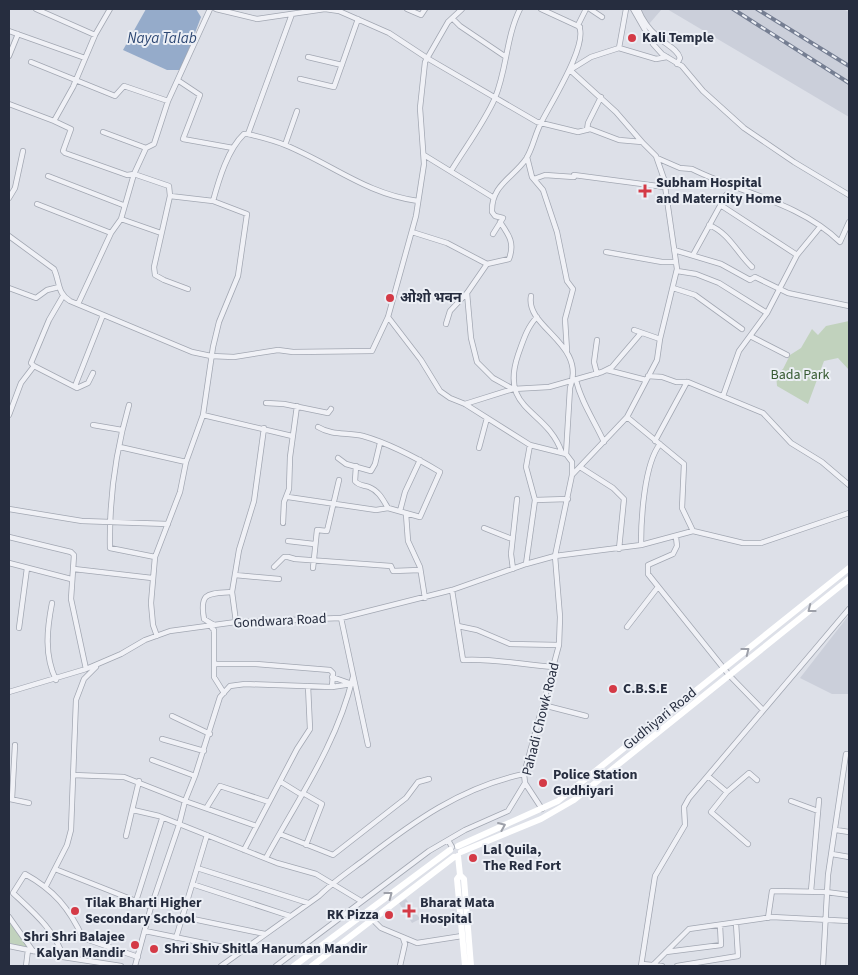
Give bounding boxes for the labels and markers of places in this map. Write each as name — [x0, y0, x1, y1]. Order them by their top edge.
place label: Kali Temple — [642, 28, 714, 48]
marker: Kali Temple — [626, 32, 638, 44]
place label: Subham Hospital and Maternity Home — [656, 173, 782, 209]
marker: Subham Hospital and Maternity Home — [638, 184, 652, 198]
place label: ओशो भवन — [400, 288, 462, 308]
marker: ओशो भवन — [384, 292, 396, 304]
place label: C.B.S.E — [623, 679, 668, 699]
marker: C.B.S.E — [607, 683, 619, 695]
place label: Police Station Gudhiyari — [553, 765, 638, 801]
marker: Police Station Gudhiyari — [537, 777, 549, 789]
place label: Lal Quila, The Red Fort — [483, 840, 562, 876]
marker: Lal Quila, The Red Fort — [467, 852, 479, 864]
place label: Tilak Bharti Higher Secondary School — [85, 893, 202, 929]
place label: Bharat Mata Hospital — [420, 893, 495, 929]
marker: Bharat Mata Hospital — [402, 904, 416, 918]
marker: Tilak Bharti Higher Secondary School — [69, 905, 81, 917]
place label: RK Pizza — [327, 905, 379, 925]
marker: RK Pizza — [383, 909, 395, 921]
place label: Shri Shri Balajee Kalyan Mandir — [23, 927, 125, 963]
marker: Shri Shri Balajee Kalyan Mandir — [129, 939, 141, 951]
place label: Shri Shiv Shitla Hanuman Mandir — [164, 939, 368, 959]
marker: Shri Shiv Shitla Hanuman Mandir — [148, 943, 160, 955]

